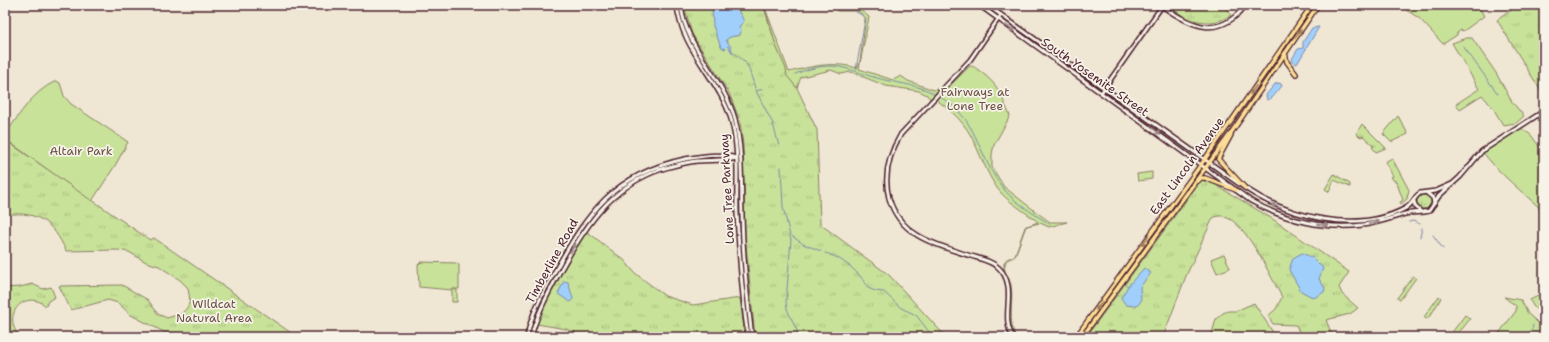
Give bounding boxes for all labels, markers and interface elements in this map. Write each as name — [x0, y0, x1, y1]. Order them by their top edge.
one-way arrow — [1005, 24, 1016, 32]
one-way arrow — [1294, 29, 1302, 39]
street label: South Yosemite Street — [1038, 34, 1152, 120]
park label: Fairways at Lone Tree — [940, 84, 1010, 114]
one-way arrow — [1249, 84, 1257, 95]
street label: East Lincoln Avenue — [1146, 114, 1228, 218]
one-way arrow — [1150, 127, 1161, 136]
street label: Lone Tree Parkway — [716, 133, 738, 245]
park label: Altair Park — [49, 143, 113, 159]
one-way arrow — [1270, 202, 1282, 208]
street label: Timberline Road — [522, 215, 582, 306]
one-way arrow — [1368, 219, 1381, 225]
one-way arrow — [1317, 222, 1329, 228]
one-way arrow — [1141, 236, 1149, 246]
one-way arrow — [569, 243, 576, 254]
park label: Wildcat Natural Area — [176, 296, 252, 326]
one-way arrow — [1095, 300, 1103, 311]

